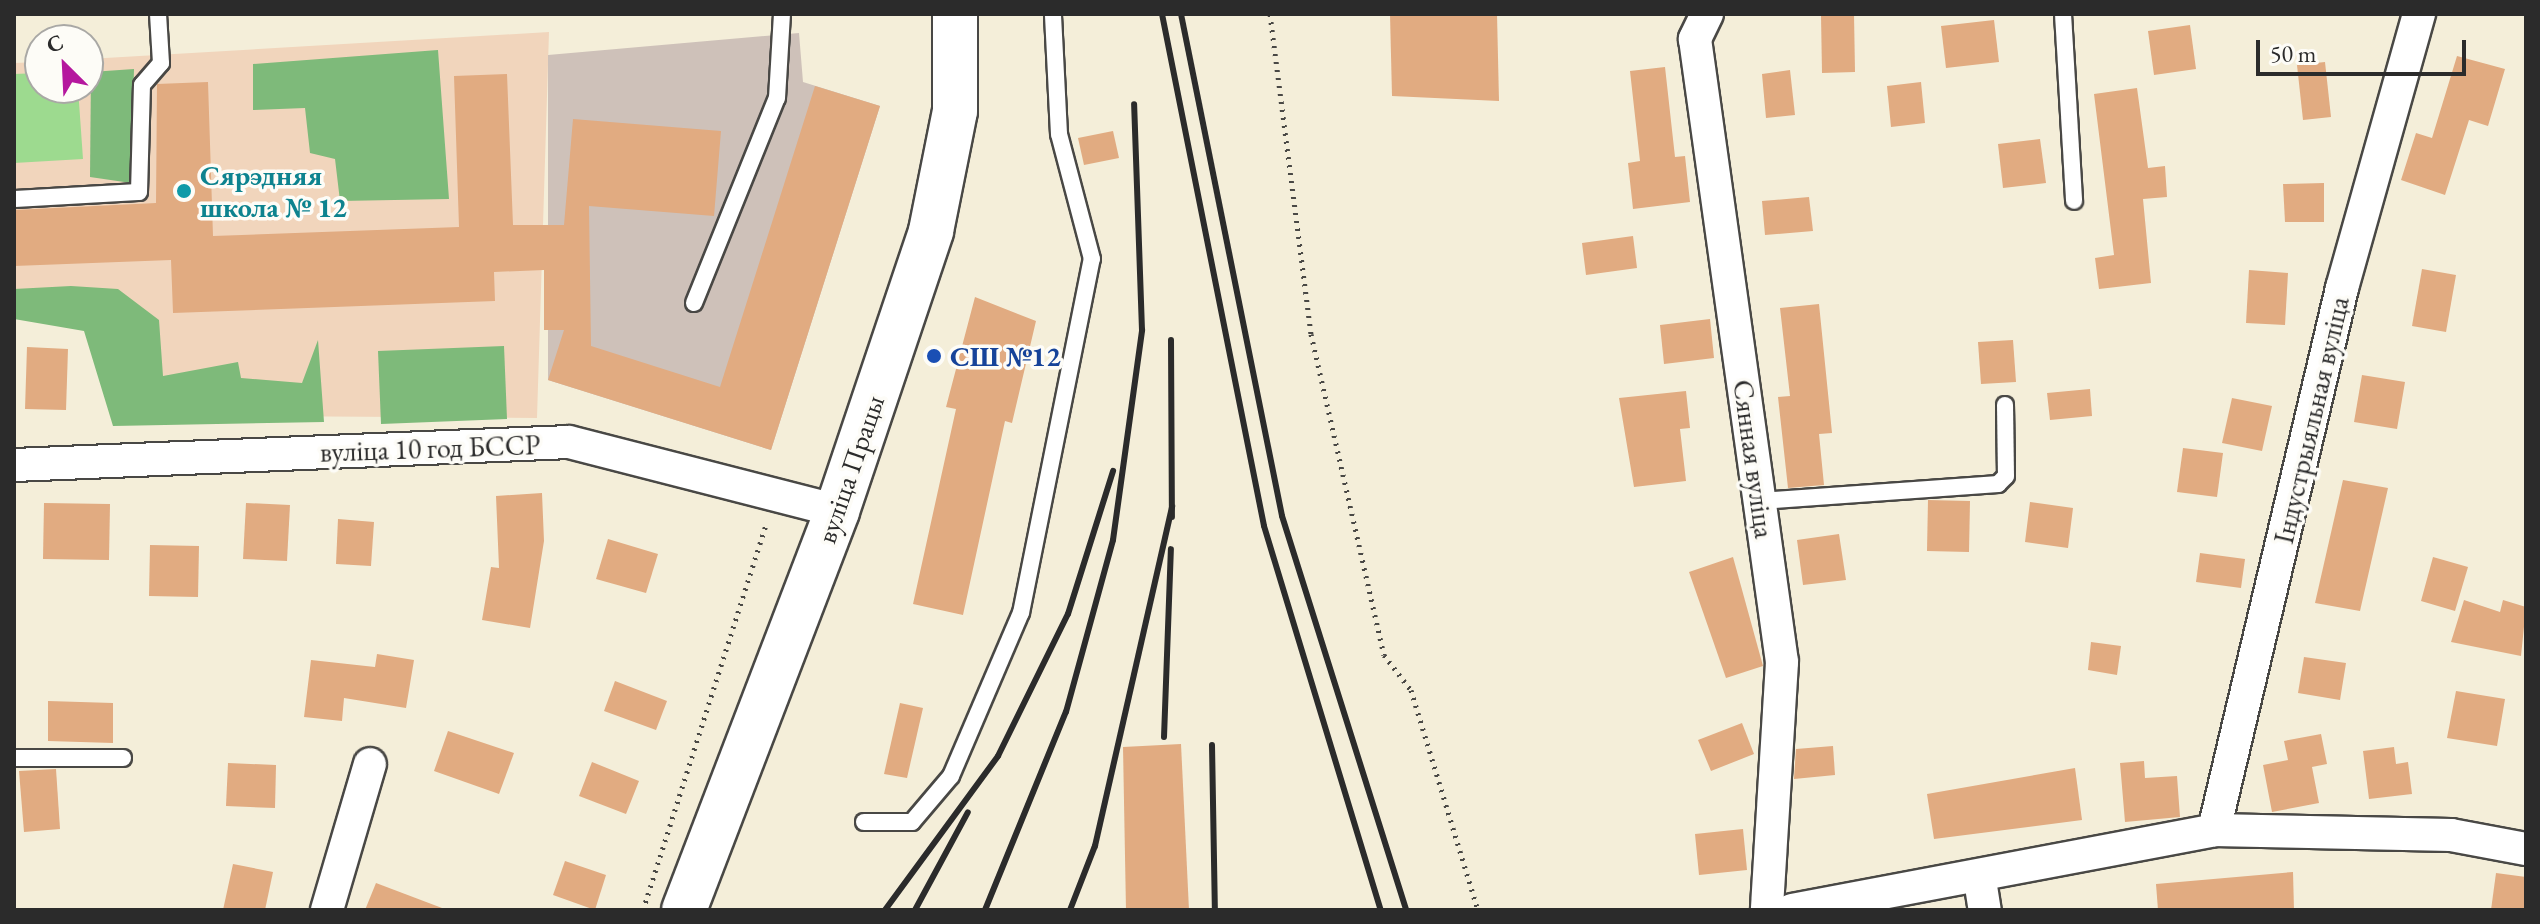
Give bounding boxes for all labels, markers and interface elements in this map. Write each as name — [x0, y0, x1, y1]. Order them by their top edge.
north arrow — [24, 24, 104, 104]
scale bar — [2260, 24, 2470, 74]
text: С — [42, 27, 68, 60]
text: 50 m — [2270, 38, 2317, 69]
place label: Сярэдняя школа № 12 — [200, 158, 347, 224]
marker: Сярэдняя школа № 12 — [175, 182, 193, 200]
street label: Індустрыяльная вуліца — [2266, 293, 2356, 547]
place label: СШ №12 — [950, 339, 1061, 373]
marker: СШ №12 — [925, 347, 943, 365]
street label: Сянная вуліца — [1726, 378, 1782, 540]
street label: вуліца Працы — [809, 391, 891, 547]
street label: вуліца 10 год БССР — [319, 427, 541, 469]

